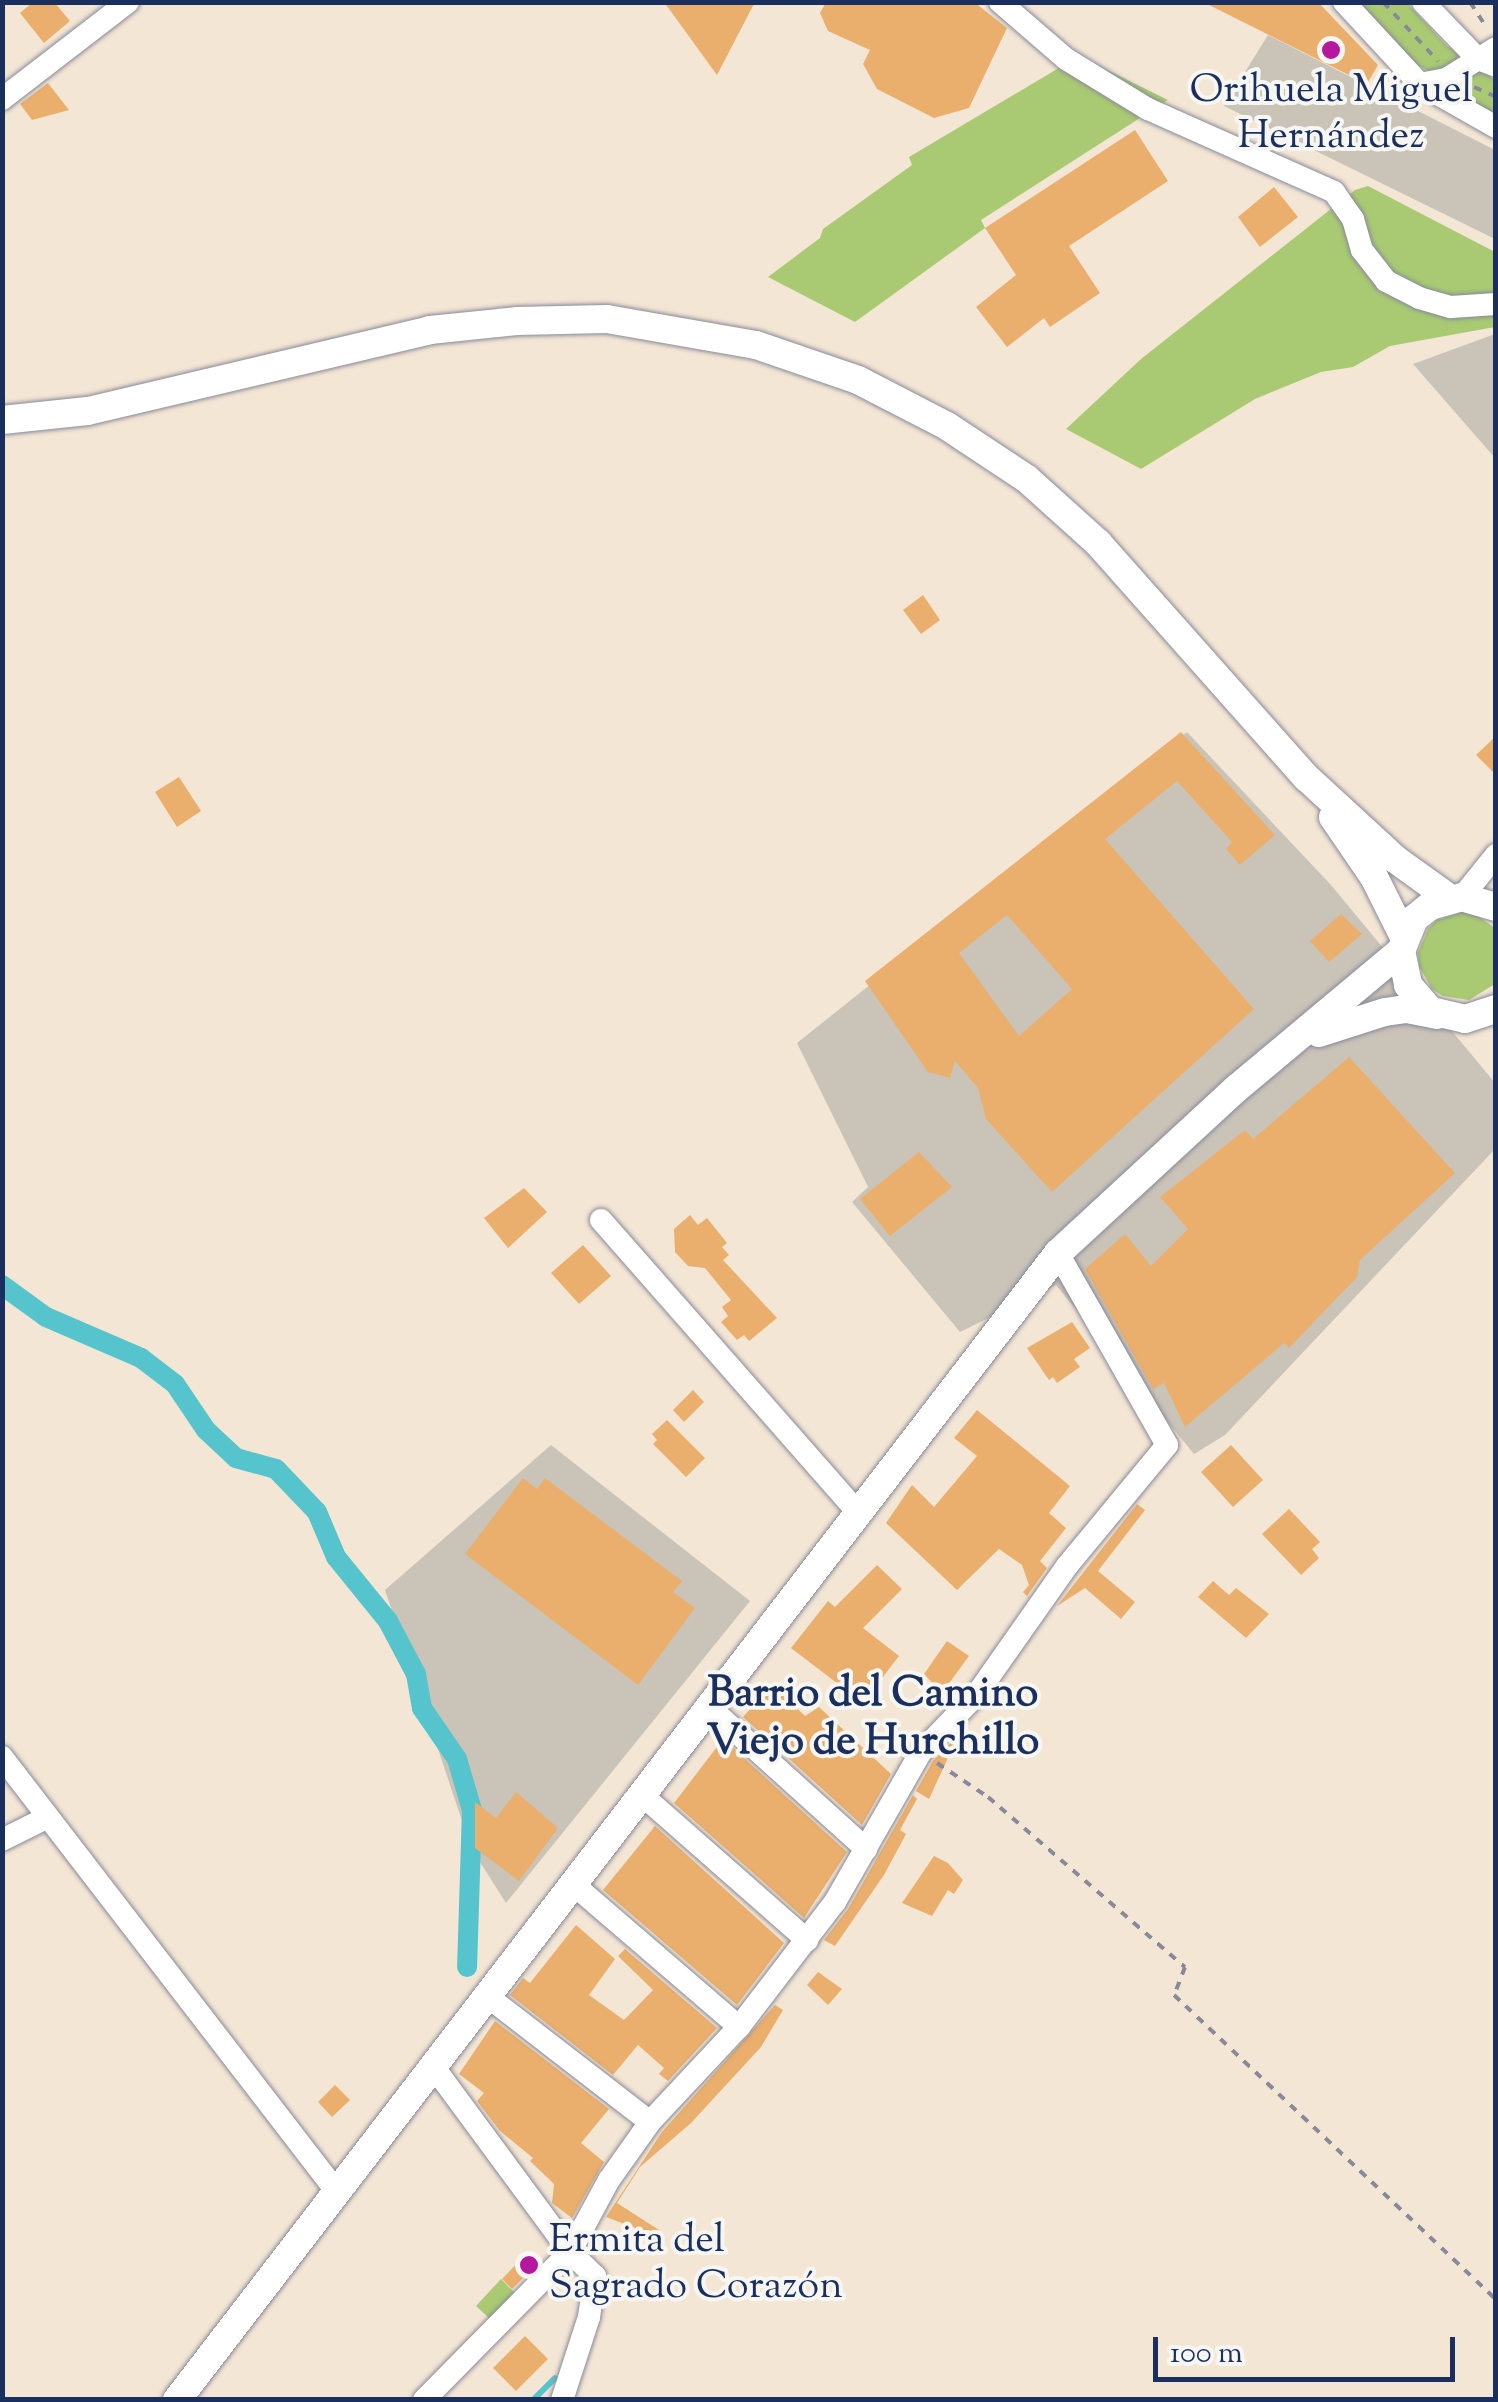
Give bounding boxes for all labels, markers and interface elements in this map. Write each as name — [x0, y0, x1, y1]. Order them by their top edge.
marker: Orihuela Miguel Hernández — [1318, 37, 1344, 63]
place label: Orihuela Miguel Hernández — [1189, 68, 1473, 162]
district label: Barrio del Camino Viejo de Hurchillo — [707, 1670, 1039, 1768]
place label: Ermita del Sagrado Corazón — [549, 2218, 843, 2312]
marker: Ermita del Sagrado Corazón — [518, 2254, 540, 2276]
scale bar — [1158, 2317, 1460, 2379]
text: 100 m — [1170, 2333, 1243, 2376]

